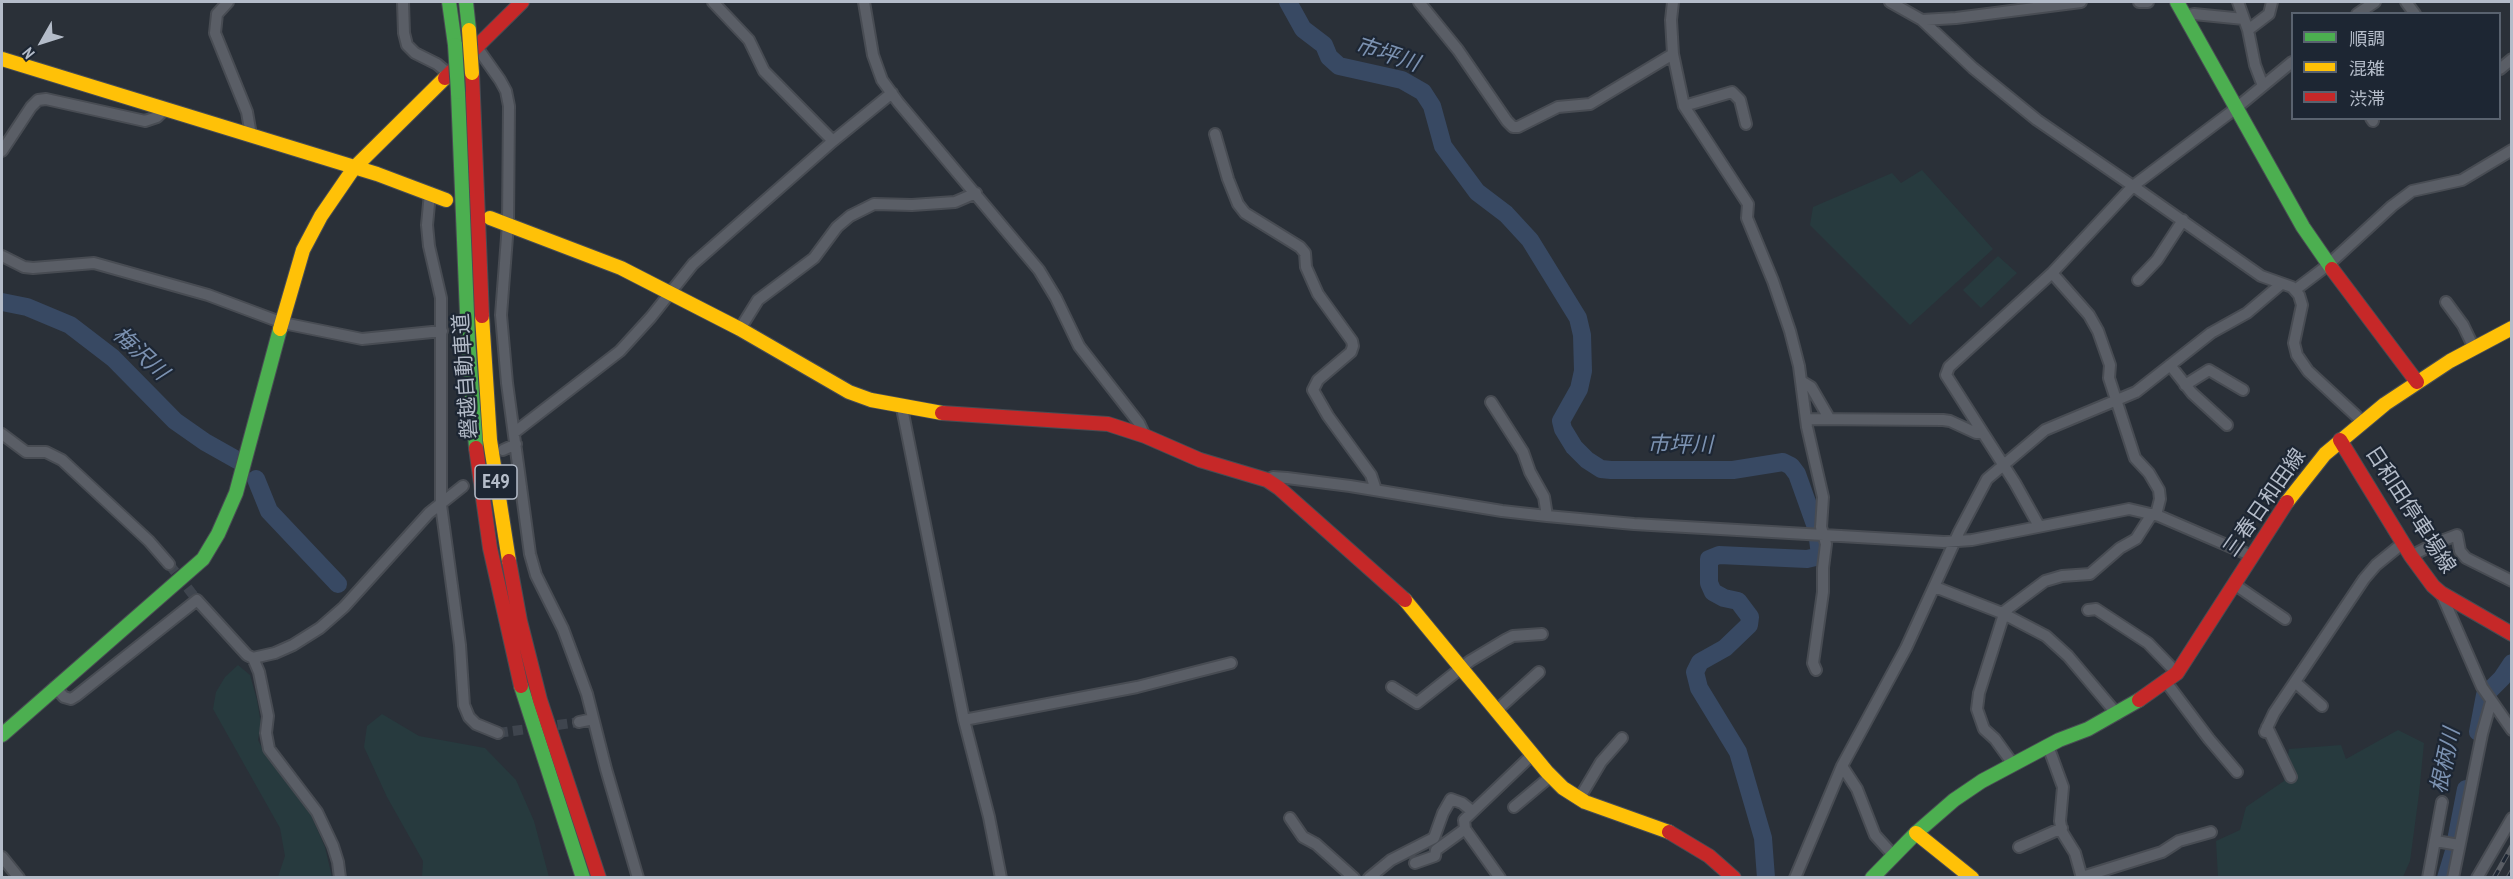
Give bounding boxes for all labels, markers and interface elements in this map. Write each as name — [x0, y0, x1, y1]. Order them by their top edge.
north arrow — [12, 12, 72, 72]
legend — [2291, 12, 2501, 120]
text: 順調 — [2349, 27, 2385, 50]
water label: 市坪川 — [1352, 32, 1422, 78]
text: N — [18, 44, 39, 63]
text: 混雑 — [2349, 57, 2385, 80]
text: 渋滞 — [2349, 87, 2385, 110]
street label: 磐越自動車道 — [449, 312, 483, 440]
water label: 梅沢川 — [107, 322, 173, 386]
water label: 市坪川 — [1647, 433, 1713, 459]
street label: 日和田停車場線 — [2359, 441, 2461, 579]
street label: 三春日和田線 — [2219, 444, 2311, 562]
road number: E49 — [475, 465, 517, 499]
water label: 根柄川 — [2426, 726, 2466, 796]

